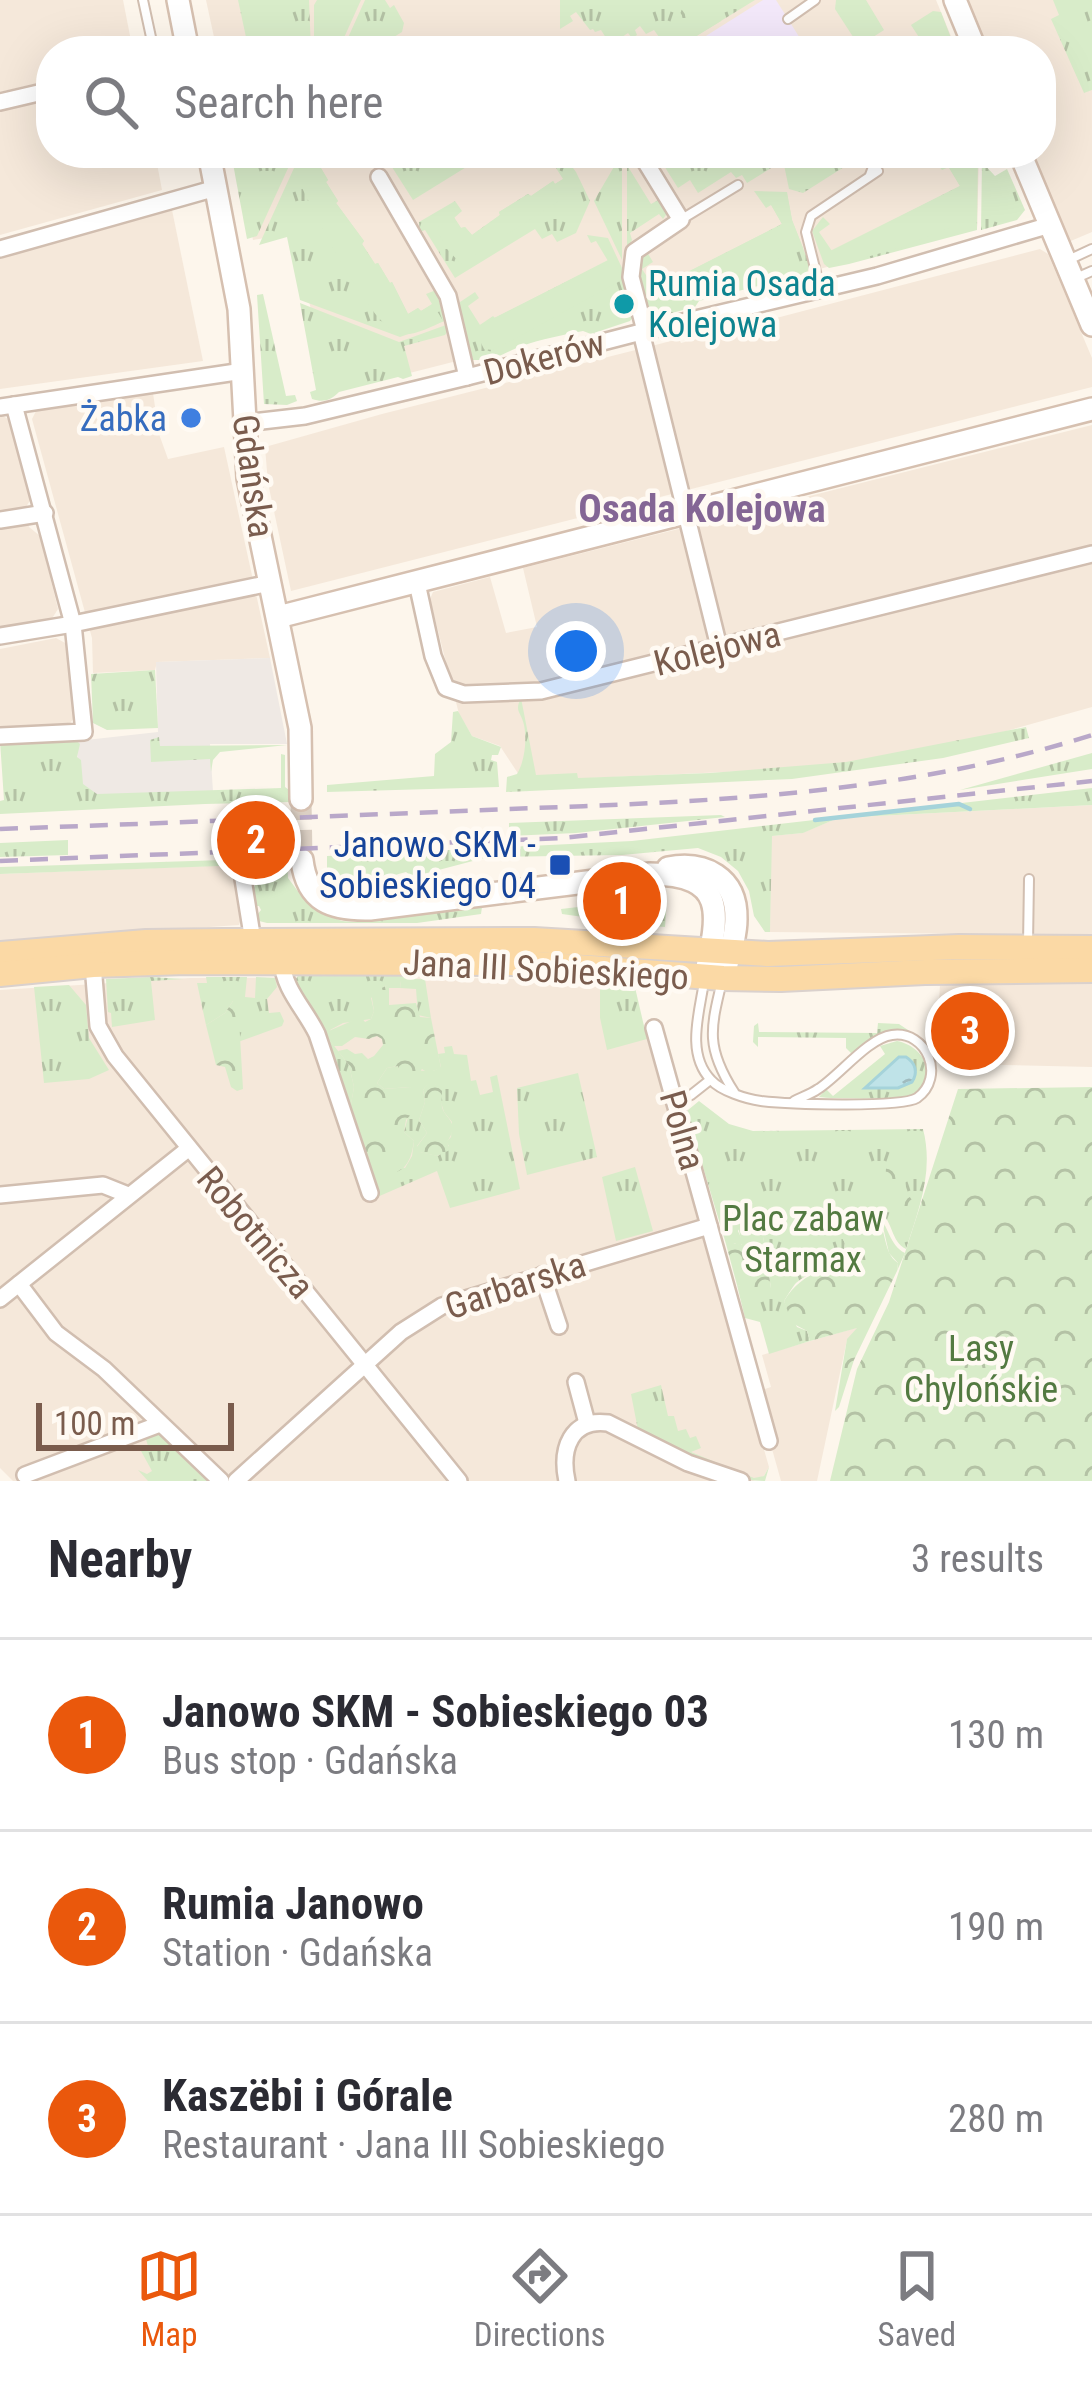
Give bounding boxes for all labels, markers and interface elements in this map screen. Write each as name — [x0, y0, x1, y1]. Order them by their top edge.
search box — [36, 36, 1056, 168]
icon: search — [78, 69, 144, 135]
text: Search here — [174, 76, 383, 129]
place label: Rumia Osada Kolejowa — [648, 263, 836, 346]
marker: Rumia Osada Kolejowa — [611, 291, 637, 317]
street label: Dokerów — [479, 322, 609, 394]
place label: Żabka — [80, 398, 167, 440]
marker: Żabka — [178, 405, 204, 431]
street label: Gdańska — [224, 412, 282, 540]
district label: Osada Kolejowa — [578, 486, 826, 532]
street label: Kolejowa — [650, 613, 785, 685]
your location — [546, 621, 606, 681]
pin: 2 — [217, 795, 295, 885]
place label: Janowo SKM - Sobieskiego 04 — [319, 824, 536, 907]
marker: Janowo SKM - Sobieskiego 04 — [547, 852, 573, 878]
pin: 1 — [583, 856, 661, 946]
street label: Jana III Sobieskiego — [402, 942, 690, 998]
pin: 3 — [931, 986, 1009, 1076]
street label: Polna — [651, 1086, 713, 1175]
street label: Robotnicza — [188, 1158, 322, 1307]
park label: Plac zabaw Starmax — [722, 1198, 884, 1281]
street label: Garbarska — [440, 1244, 591, 1328]
park label: Lasy Chylońskie — [904, 1328, 1058, 1411]
scale bar — [36, 1397, 234, 1450]
text: 100 m — [54, 1404, 135, 1443]
text: Nearby — [48, 1530, 192, 1589]
text: 3 results — [911, 1536, 1044, 1582]
text: Janowo SKM - Sobieskiego 03 — [162, 1685, 709, 1738]
text: 1 — [77, 1712, 97, 1758]
text: 130 m — [948, 1712, 1044, 1758]
text: Bus stop · Gdańska — [162, 1738, 458, 1784]
text: Rumia Janowo — [162, 1877, 424, 1930]
text: 2 — [77, 1904, 97, 1950]
text: 190 m — [948, 1904, 1044, 1950]
text: Station · Gdańska — [162, 1930, 433, 1976]
text: Kaszëbi i Górale — [162, 2069, 453, 2122]
text: 3 — [77, 2096, 97, 2142]
text: 280 m — [948, 2096, 1044, 2142]
text: Restaurant · Jana III Sobieskiego — [162, 2122, 665, 2168]
tab: Map — [136, 2243, 202, 2354]
tab: Directions — [474, 2243, 606, 2354]
tab: Saved — [878, 2243, 956, 2354]

